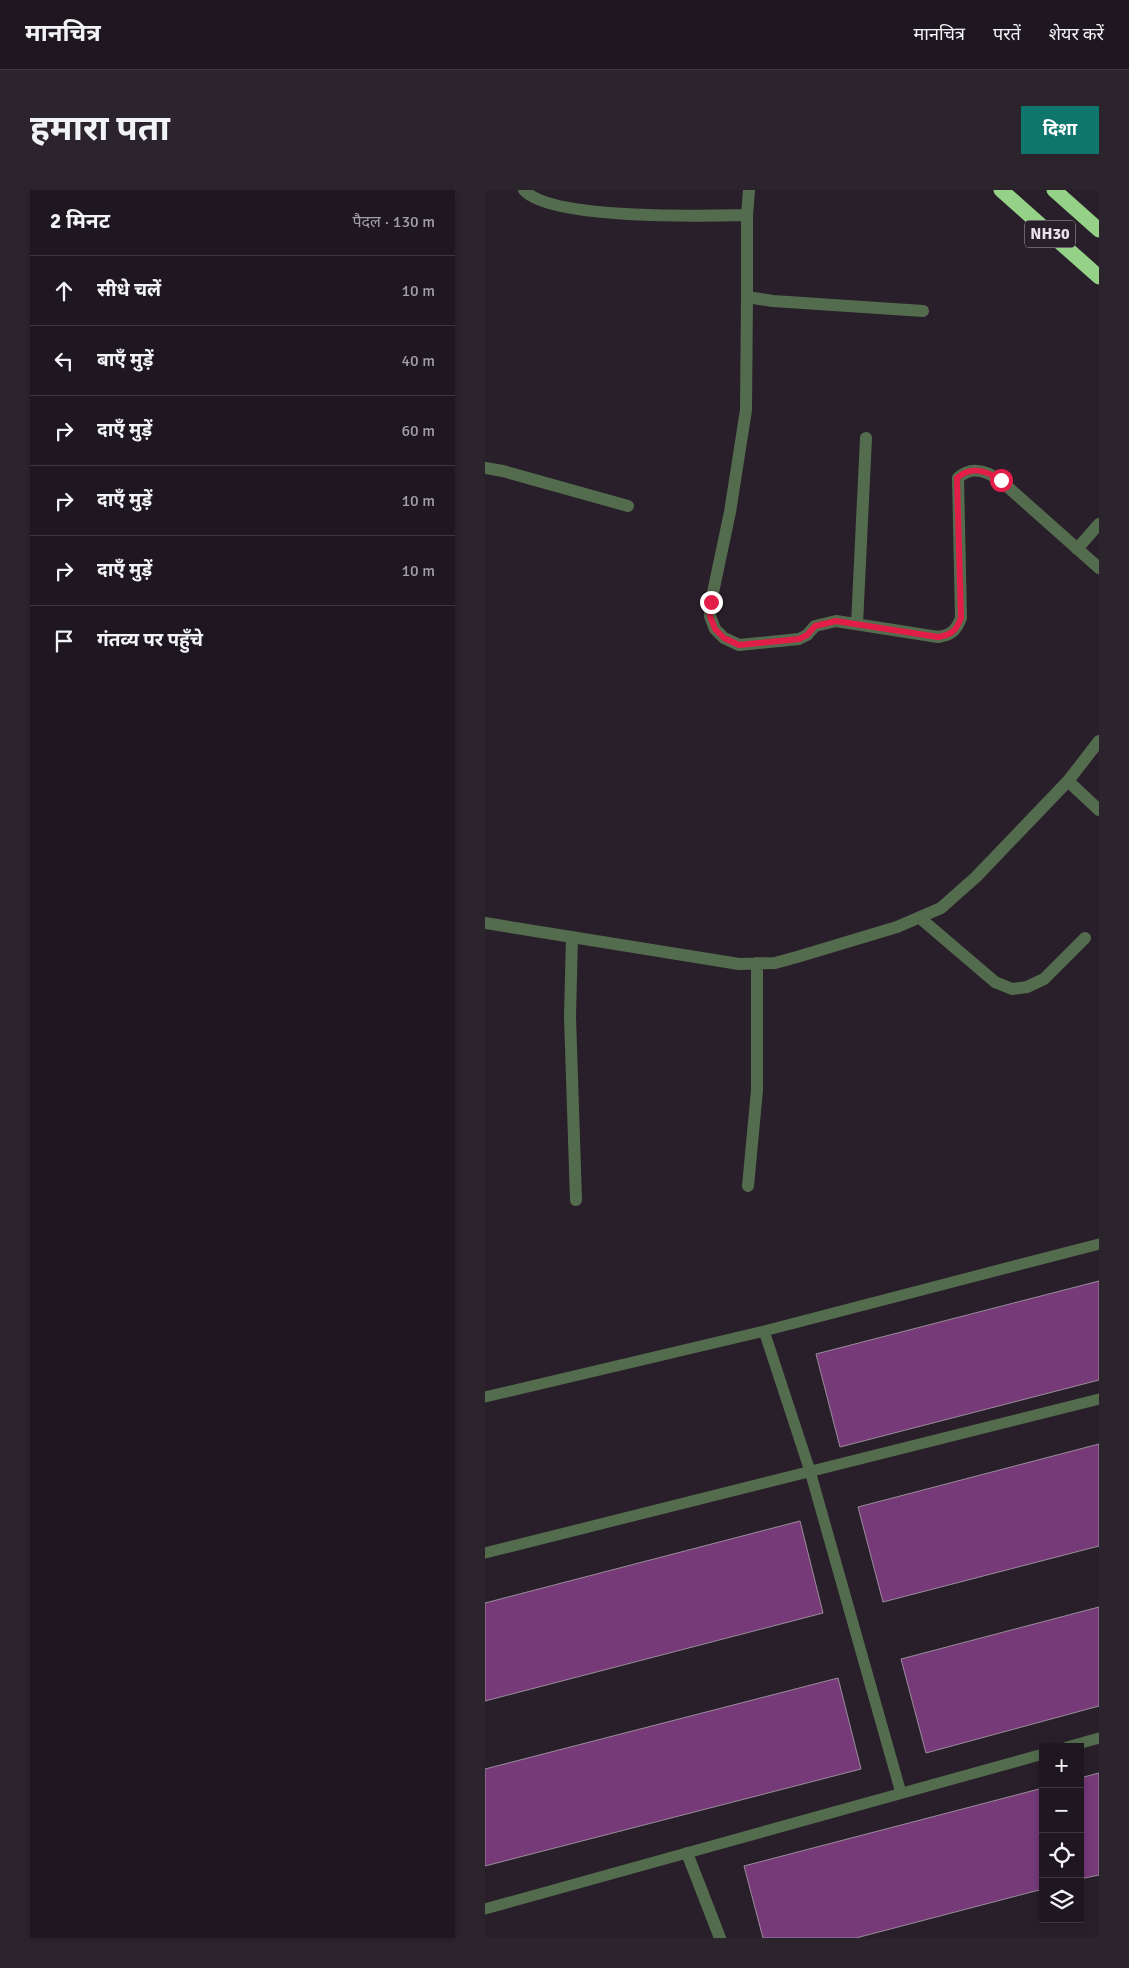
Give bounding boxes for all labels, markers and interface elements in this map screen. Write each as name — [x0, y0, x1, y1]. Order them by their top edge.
text: मानचित्र — [25, 18, 101, 48]
text: मानचित्र — [913, 23, 965, 45]
text: परतें — [993, 23, 1021, 45]
text: शेयर करें — [1049, 23, 1104, 45]
button: दिशा — [1021, 106, 1099, 154]
text: हमारा पता — [30, 107, 170, 150]
text: 2 मिनट — [50, 208, 110, 234]
text: पैदल · 130 m — [352, 212, 435, 232]
road number: NH30 — [1025, 221, 1075, 248]
icon: ahead — [50, 277, 78, 305]
text: सीधे चलें — [97, 278, 161, 302]
text: 10 m — [401, 281, 435, 301]
icon: left — [50, 347, 78, 375]
text: बाएँ मुड़ें — [97, 348, 153, 372]
text: 40 m — [401, 351, 435, 371]
icon: right — [50, 417, 78, 445]
text: दाएँ मुड़ें — [97, 418, 152, 442]
text: 60 m — [401, 421, 435, 441]
route start — [990, 469, 1013, 492]
icon: right — [50, 487, 78, 515]
text: दाएँ मुड़ें — [97, 488, 152, 512]
text: 10 m — [401, 491, 435, 511]
icon: right — [50, 557, 78, 585]
text: दाएँ मुड़ें — [97, 558, 152, 582]
text: 10 m — [401, 561, 435, 581]
route end — [700, 591, 723, 614]
icon: arrive — [50, 627, 78, 655]
text: गंतव्य पर पहुँचे — [97, 628, 203, 652]
map controls — [1039, 1743, 1084, 1923]
button: + — [1039, 1743, 1084, 1788]
button: − — [1039, 1788, 1084, 1833]
button: locate — [1039, 1833, 1084, 1878]
button: layers — [1039, 1878, 1084, 1923]

